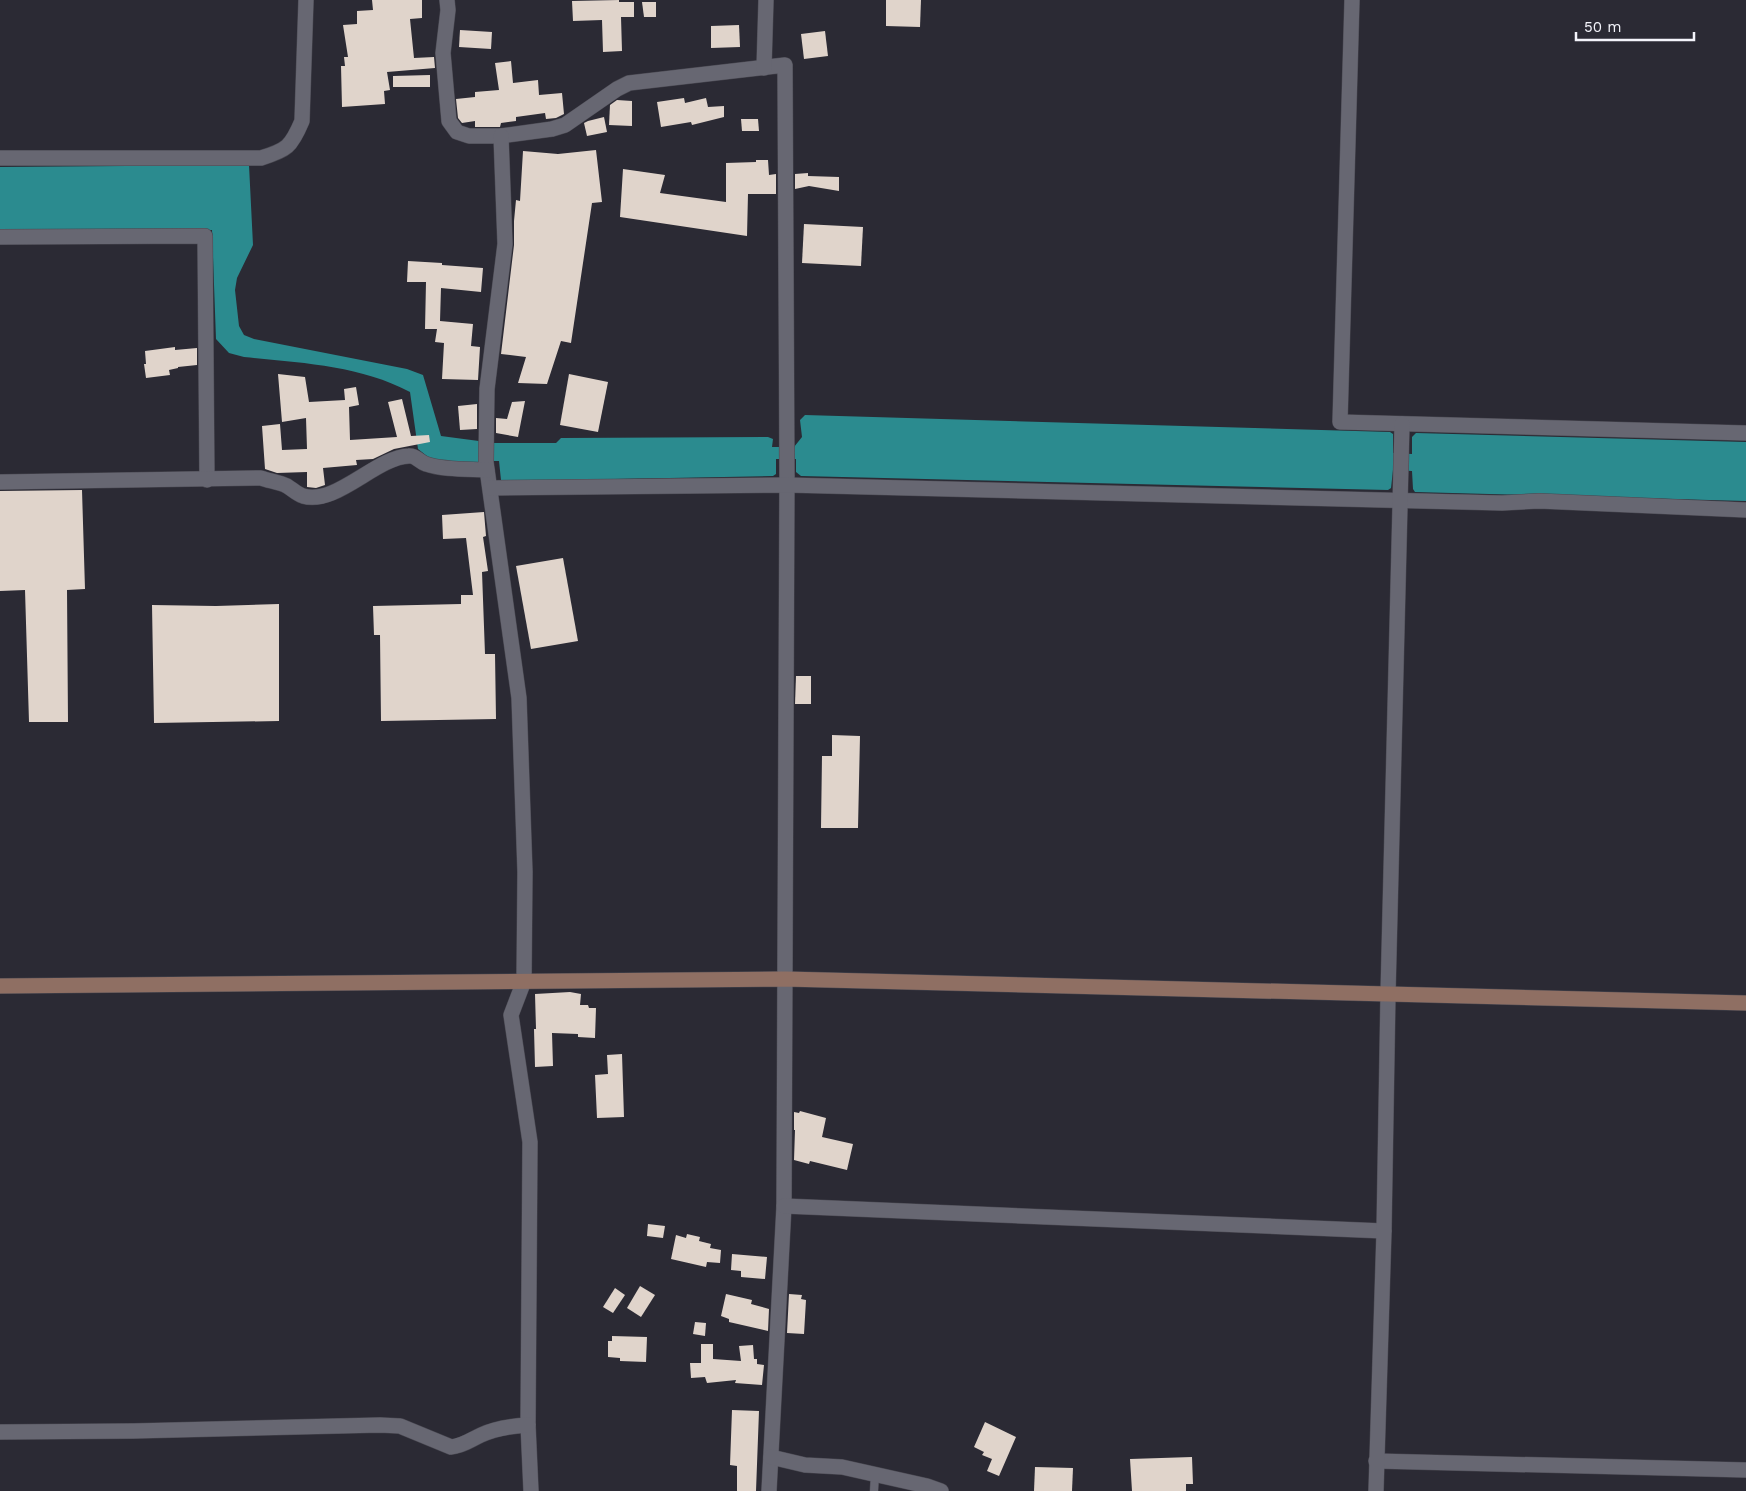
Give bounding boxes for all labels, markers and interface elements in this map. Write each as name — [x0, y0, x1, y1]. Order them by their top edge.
scale bar — [1576, 10, 1694, 42]
text: 50 m — [1584, 18, 1621, 36]

